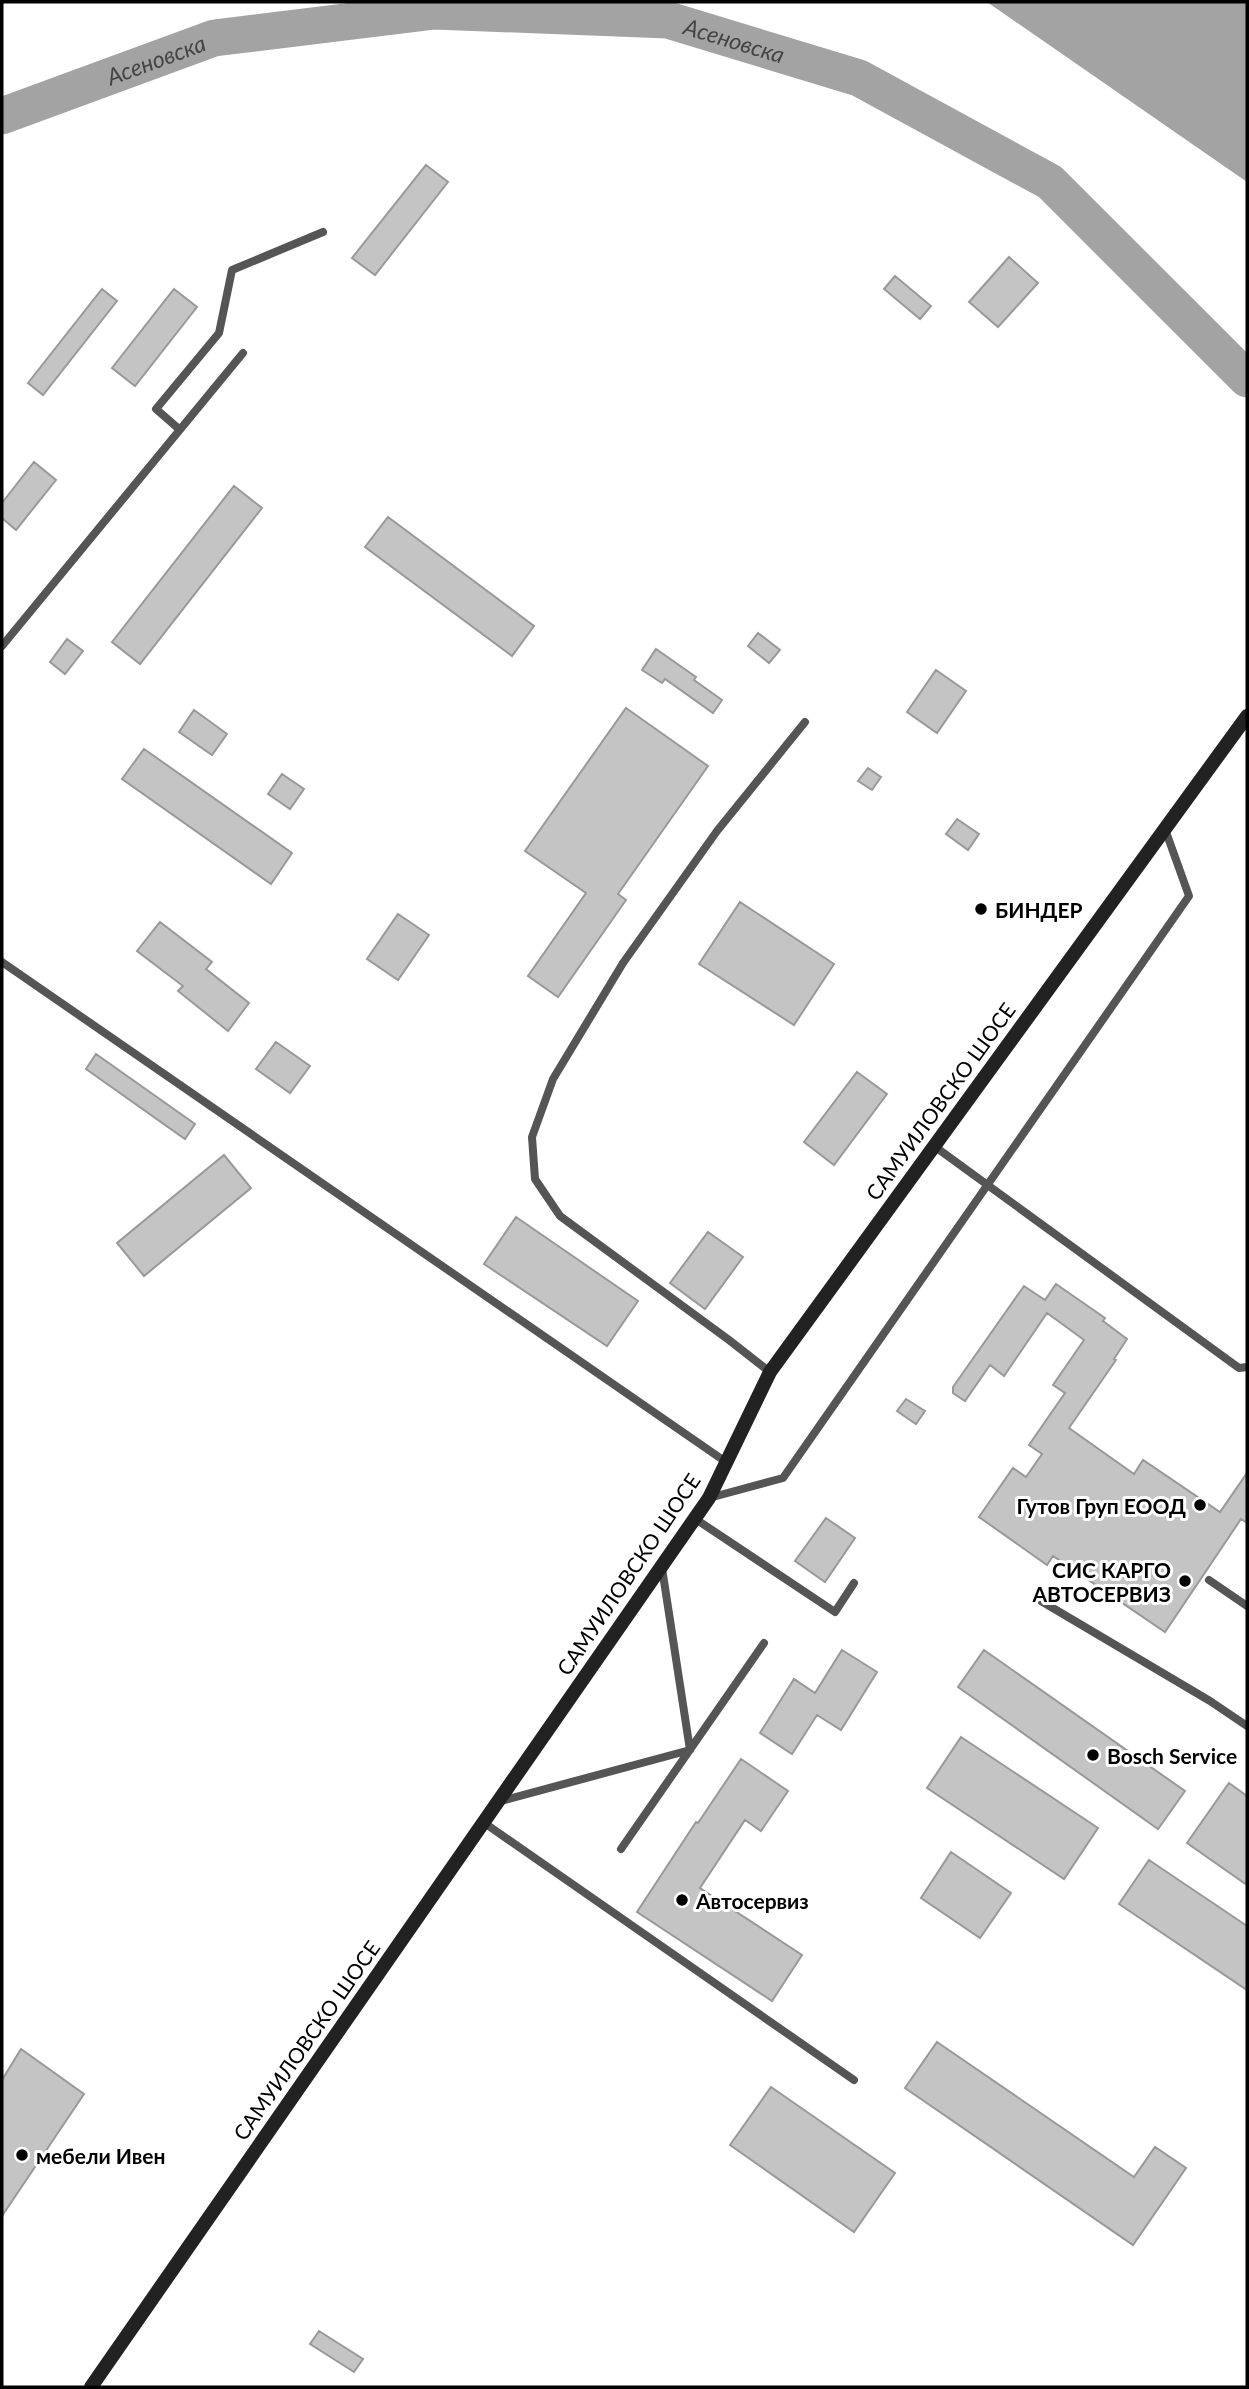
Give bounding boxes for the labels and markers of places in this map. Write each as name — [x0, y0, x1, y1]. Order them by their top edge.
place label: БИНДЕР — [995, 897, 1083, 922]
marker: БИНДЕР — [973, 901, 989, 917]
place label: Гутов Груп ЕООД — [1016, 1493, 1186, 1518]
marker: Гутов Груп ЕООД — [1192, 1497, 1208, 1513]
place label: СИС КАРГО АВТОСЕРВИЗ — [1032, 1557, 1171, 1606]
marker: СИС КАРГО АВТОСЕРВИЗ — [1177, 1573, 1193, 1589]
place label: Bosch Service — [1107, 1743, 1237, 1768]
marker: Bosch Service — [1085, 1747, 1101, 1763]
place label: Автосервиз — [695, 1888, 809, 1913]
marker: Автосервиз — [674, 1892, 690, 1908]
place label: мебели Ивен — [36, 2143, 166, 2168]
marker: мебели Ивен — [14, 2147, 30, 2163]

